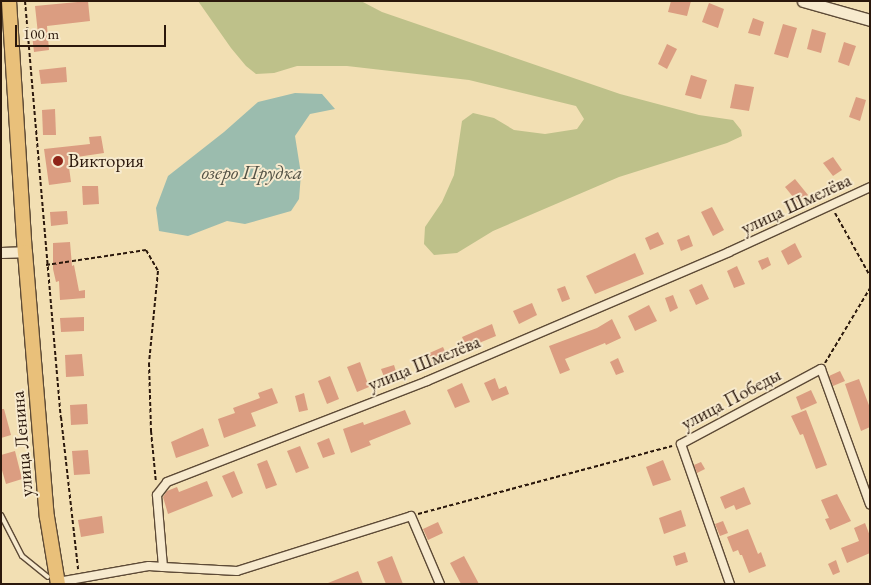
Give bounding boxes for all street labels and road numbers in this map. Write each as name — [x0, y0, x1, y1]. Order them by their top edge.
street label: улица Шмелёва — [737, 168, 855, 240]
street label: улица Шмелёва — [364, 330, 484, 396]
street label: улица Победы — [677, 363, 785, 435]
street label: улица Ленина — [6, 390, 38, 498]

